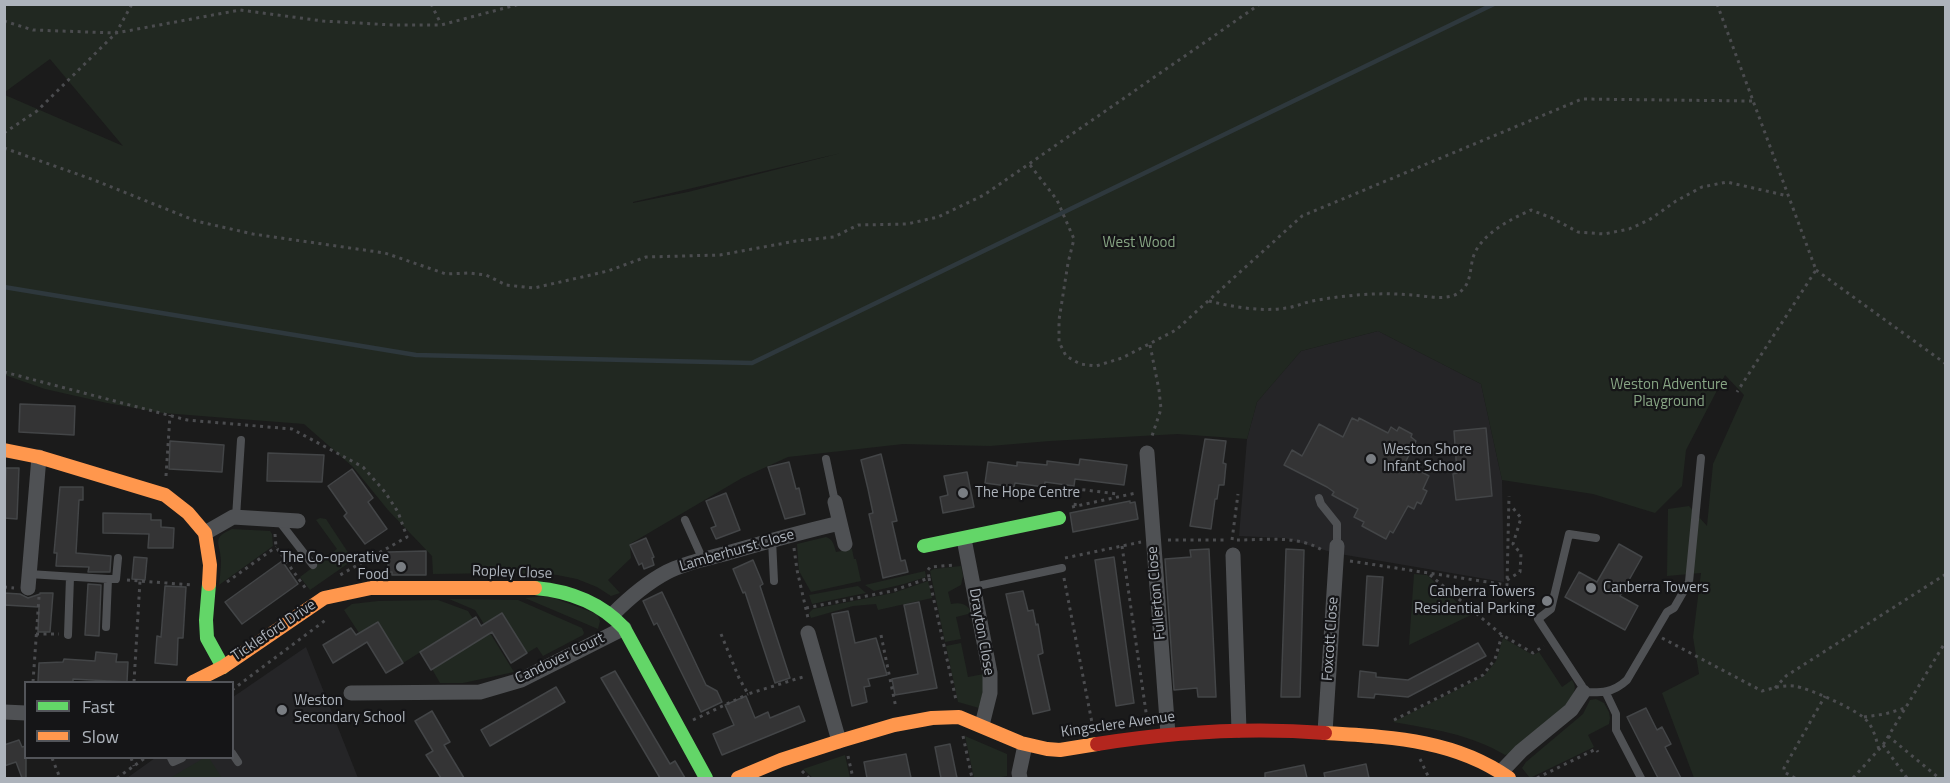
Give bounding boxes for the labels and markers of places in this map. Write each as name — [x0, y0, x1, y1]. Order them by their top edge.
place label: Weston Shore Infant School — [1383, 441, 1472, 476]
marker: Weston Shore Infant School — [1364, 452, 1378, 466]
place label: The Hope Centre — [975, 484, 1080, 502]
marker: The Hope Centre — [956, 486, 970, 500]
place label: The Co-operative Food — [280, 549, 389, 584]
marker: The Co-operative Food — [394, 560, 408, 574]
place label: Canberra Towers — [1603, 579, 1709, 597]
marker: Canberra Towers — [1584, 581, 1598, 595]
place label: Canberra Towers Residential Parking — [1414, 583, 1535, 618]
marker: Canberra Towers Residential Parking — [1540, 594, 1554, 608]
place label: Weston Secondary School — [294, 692, 405, 727]
marker: Weston Secondary School — [275, 703, 289, 717]

